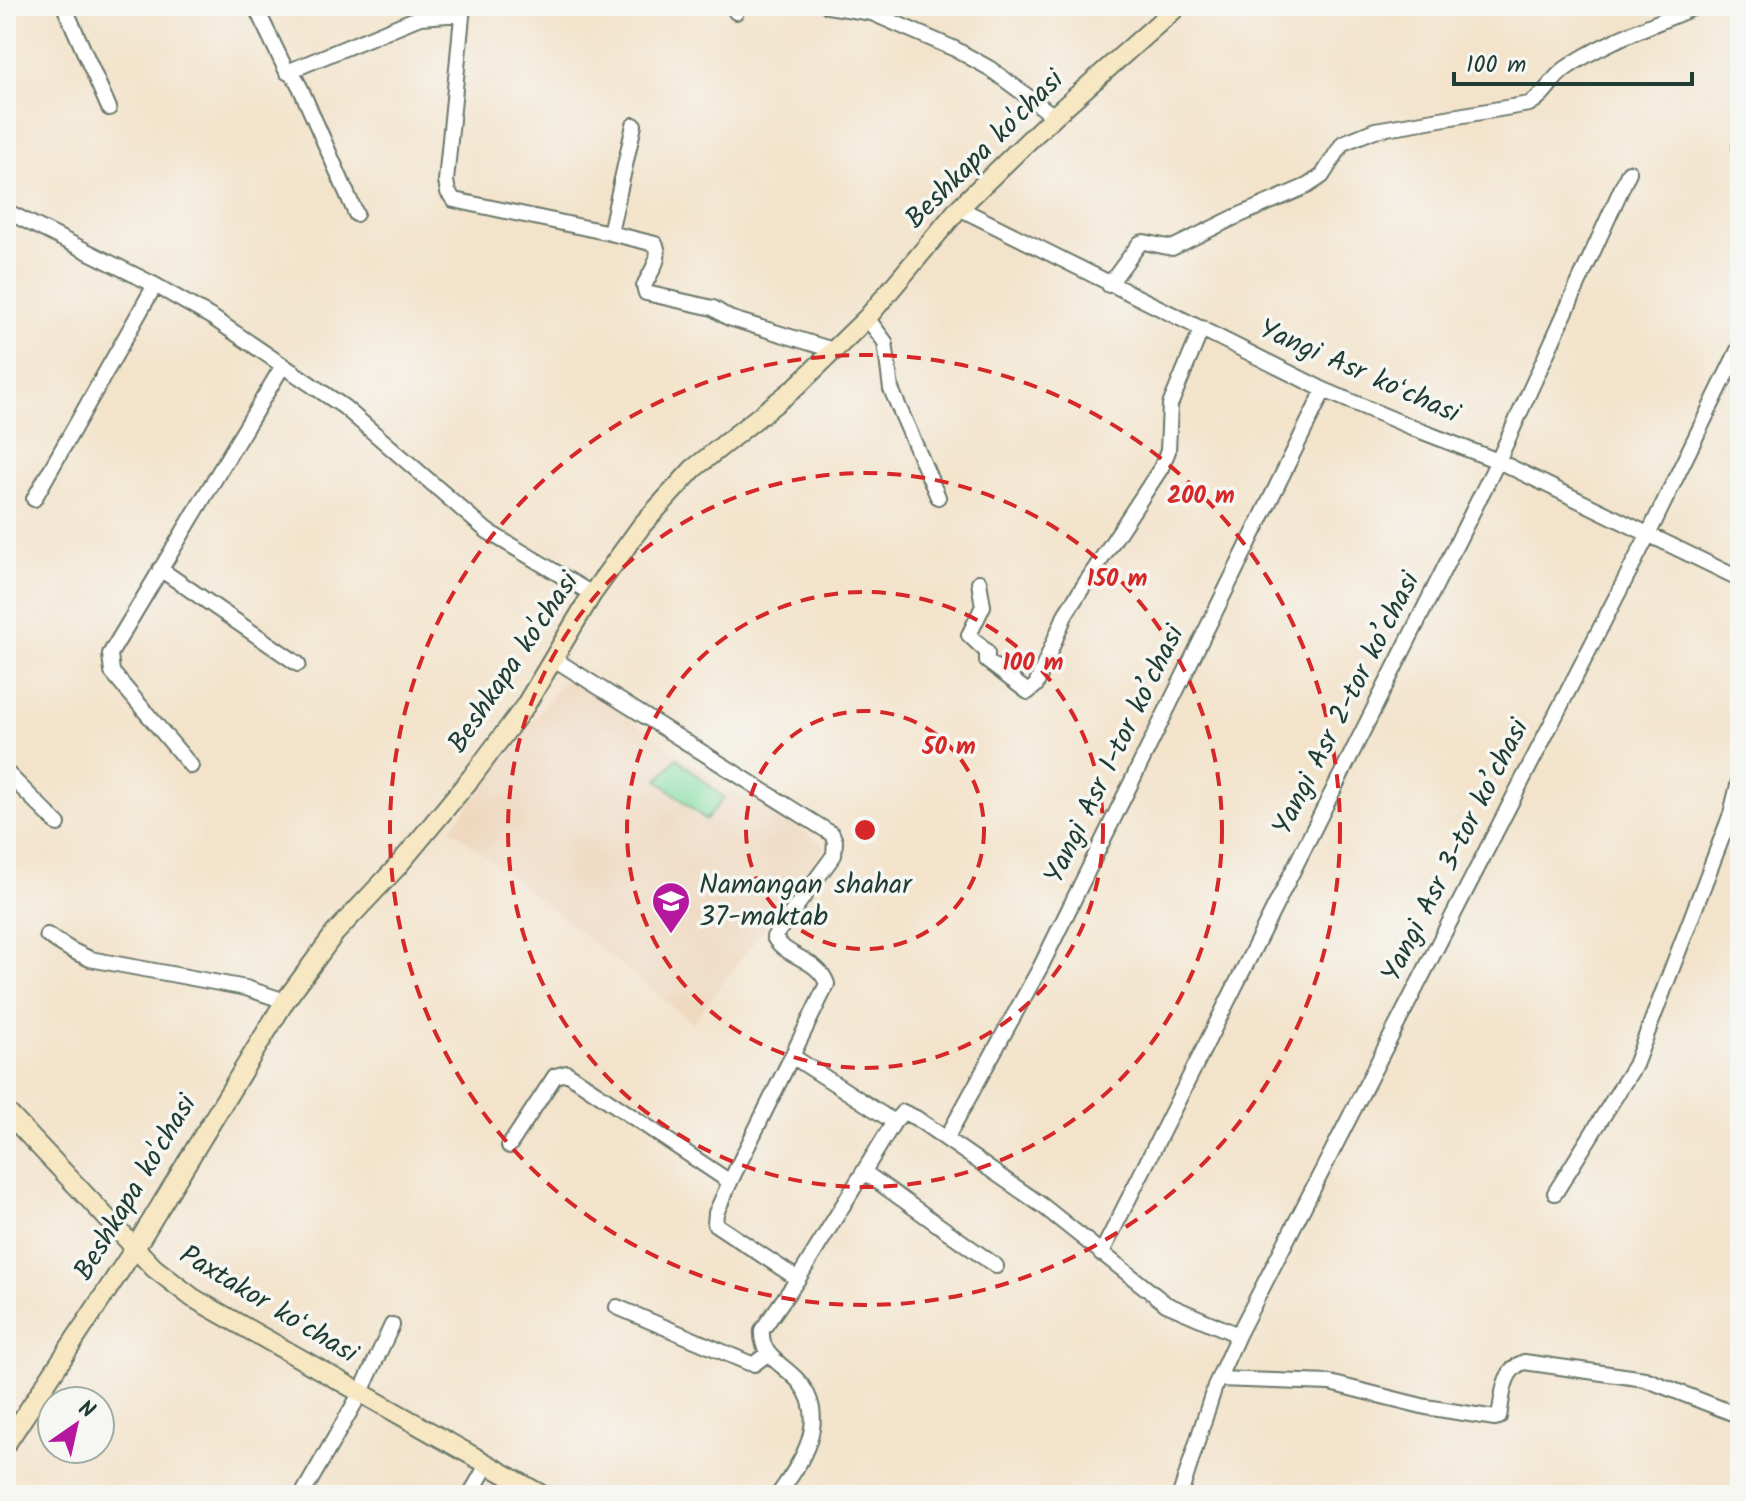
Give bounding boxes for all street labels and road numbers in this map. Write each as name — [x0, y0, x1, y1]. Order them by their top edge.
street label: Beshkapa ko'chasi — [895, 59, 1076, 240]
street label: Yangi Asr koʻchasi — [1251, 308, 1468, 437]
street label: Beshkapa ko'chasi — [437, 562, 592, 763]
street label: Yangi Asr 2-tor koʼchasi — [1261, 563, 1434, 844]
street label: Yangi Asr 1-tor koʼchasi — [1033, 617, 1198, 892]
street label: Yangi Asr 3-tor koʼchasi — [1370, 710, 1543, 991]
street label: Beshkapa ko'chasi — [63, 1085, 210, 1290]
street label: Paxtakor koʻchasi — [170, 1234, 367, 1377]

